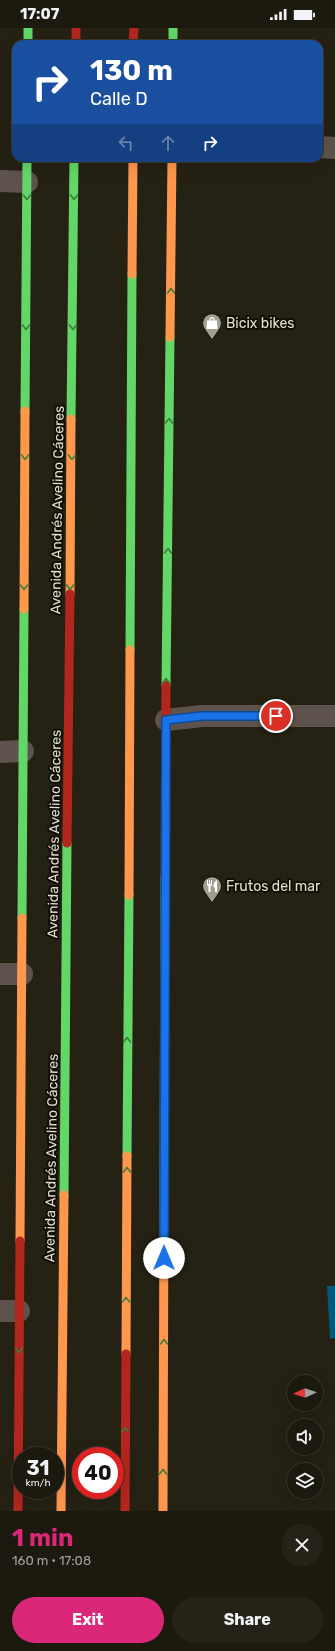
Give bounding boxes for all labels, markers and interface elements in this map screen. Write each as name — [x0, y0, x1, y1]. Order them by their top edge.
text: 17:07 — [20, 5, 59, 23]
text: 130 m — [90, 54, 173, 87]
icon: right — [24, 56, 76, 108]
text: Calle D — [90, 88, 148, 110]
icon: left — [115, 132, 137, 154]
icon: ahead — [157, 132, 179, 154]
icon: right — [199, 132, 221, 154]
one-way arrow — [23, 194, 31, 200]
one-way arrow — [70, 194, 78, 200]
one-way arrow — [167, 288, 175, 294]
shop icon: Bicix bikes — [201, 312, 223, 340]
place label: Bicix bikes — [226, 315, 294, 332]
one-way arrow — [22, 324, 30, 330]
one-way arrow — [69, 324, 77, 330]
street label: Avenida Andrés Avelino Cáceres — [47, 406, 68, 614]
one-way arrow — [165, 418, 173, 424]
one-way arrow — [21, 454, 29, 460]
one-way arrow — [67, 454, 76, 460]
one-way arrow — [164, 548, 172, 554]
one-way arrow — [20, 584, 28, 590]
one-way arrow — [66, 584, 74, 590]
one-way arrow — [162, 678, 170, 684]
pin — [259, 699, 293, 733]
icon: arrive — [265, 705, 287, 727]
street label: Avenida Andrés Avelino Cáceres — [44, 730, 65, 938]
restaurant icon: Frutos del mar — [201, 875, 223, 903]
place label: Frutos del mar — [226, 878, 321, 895]
one-way arrow — [123, 1037, 132, 1043]
street label: Avenida Andrés Avelino Cáceres — [41, 1054, 62, 1262]
one-way arrow — [123, 1167, 131, 1173]
position arrow — [143, 1237, 185, 1279]
one-way arrow — [122, 1297, 130, 1303]
one-way arrow — [160, 1339, 168, 1345]
one-way arrow — [15, 1347, 23, 1353]
north arrow — [287, 1375, 323, 1411]
map controls — [287, 1375, 323, 1499]
button: sound — [287, 1419, 323, 1455]
one-way arrow — [121, 1427, 129, 1433]
speed limit sign: 40 — [72, 1447, 124, 1499]
text: 31 — [27, 1456, 49, 1480]
button: layers — [287, 1463, 323, 1499]
one-way arrow — [159, 1469, 167, 1475]
text: km/h — [26, 1477, 50, 1489]
text: 1 min — [12, 1524, 73, 1552]
button: close — [281, 1524, 323, 1566]
text: 160 m · 17:08 — [12, 1553, 91, 1568]
button: Exit — [12, 1597, 164, 1643]
button: Share — [172, 1597, 323, 1643]

